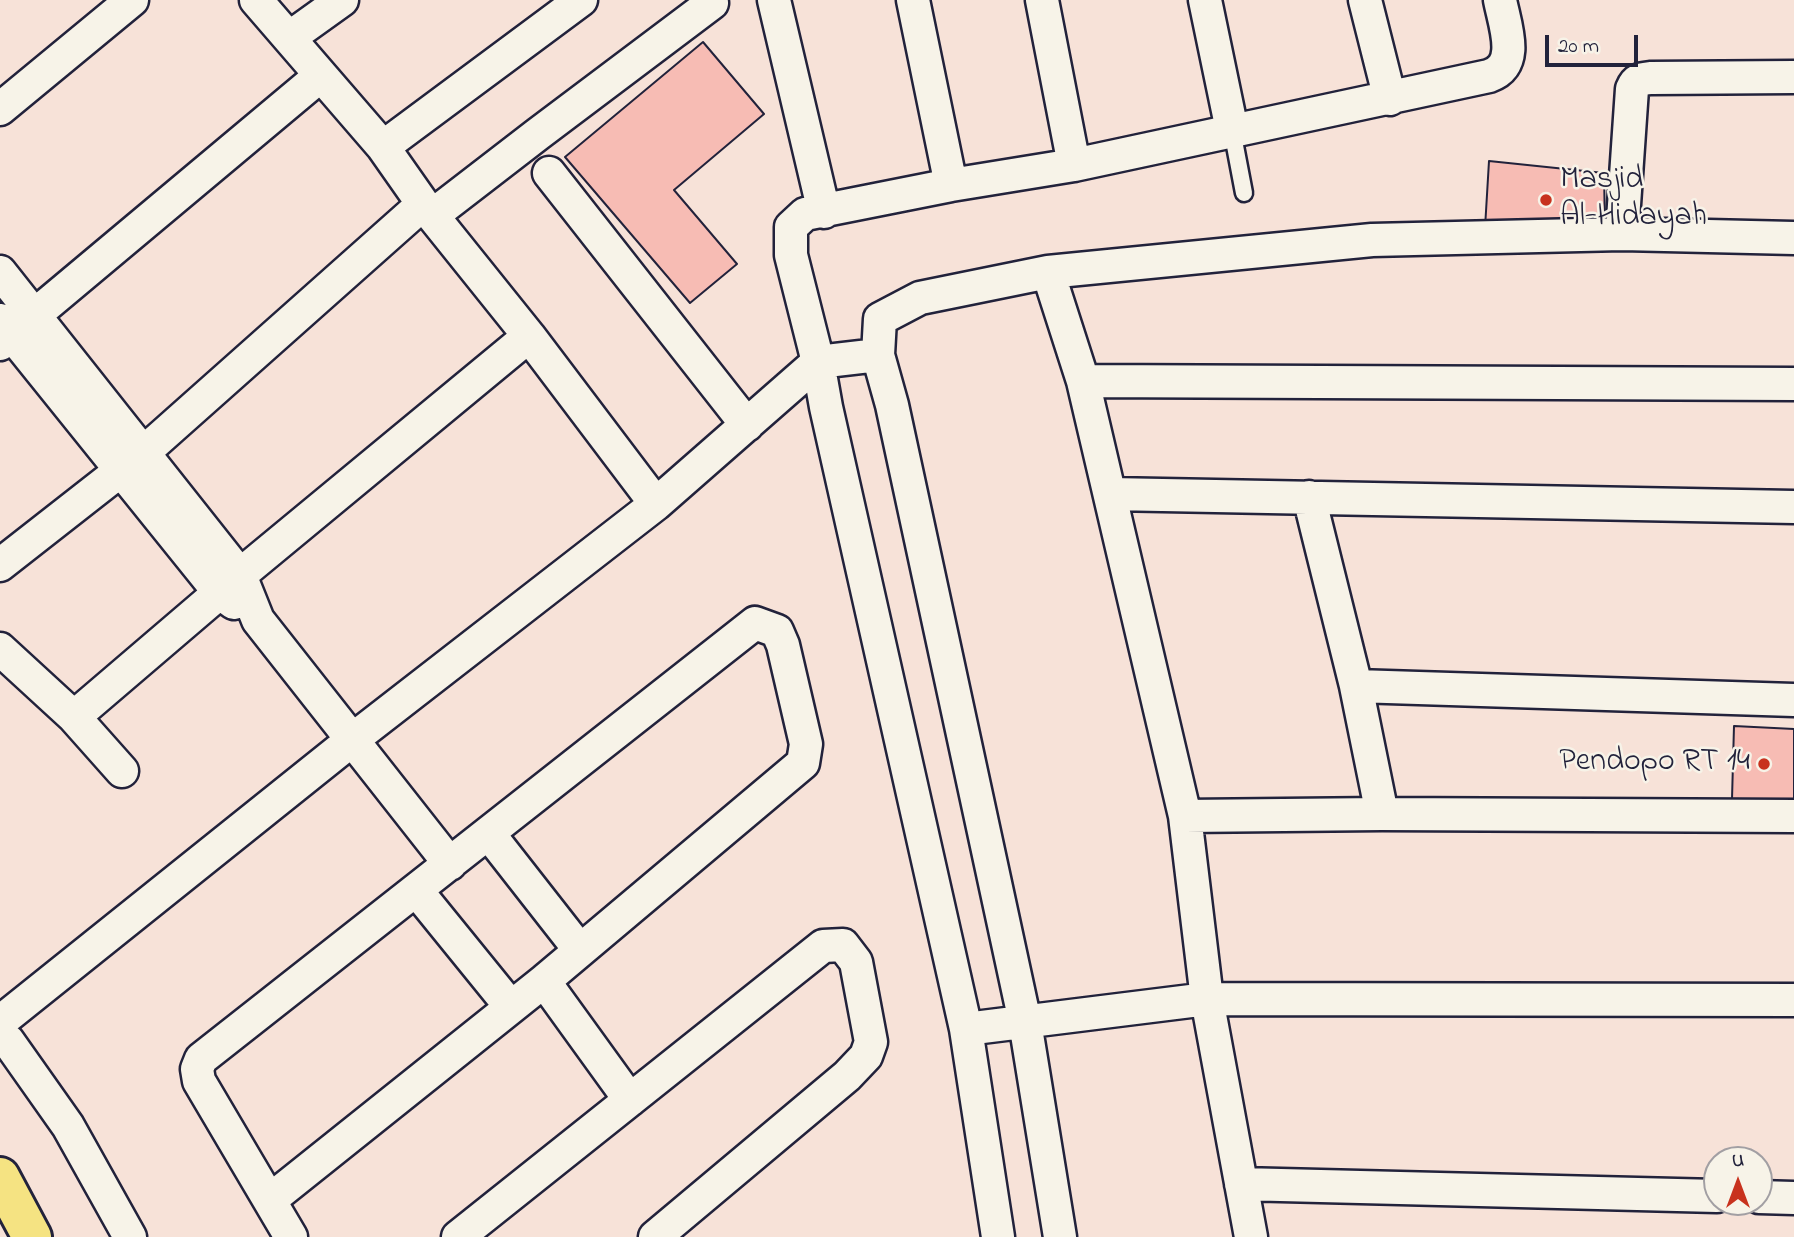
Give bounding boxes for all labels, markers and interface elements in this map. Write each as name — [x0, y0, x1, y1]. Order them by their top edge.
scale bar — [1549, 21, 1642, 65]
text: 20 m — [1558, 32, 1599, 62]
place label: Masjid Al-Hidayah — [1560, 163, 1707, 238]
marker: Masjid Al-Hidayah — [1538, 192, 1554, 208]
place label: Pendopo RT 14 — [1559, 745, 1750, 783]
marker: Pendopo RT 14 — [1756, 756, 1772, 772]
north arrow — [1703, 1146, 1773, 1216]
text: U — [1732, 1148, 1744, 1175]

